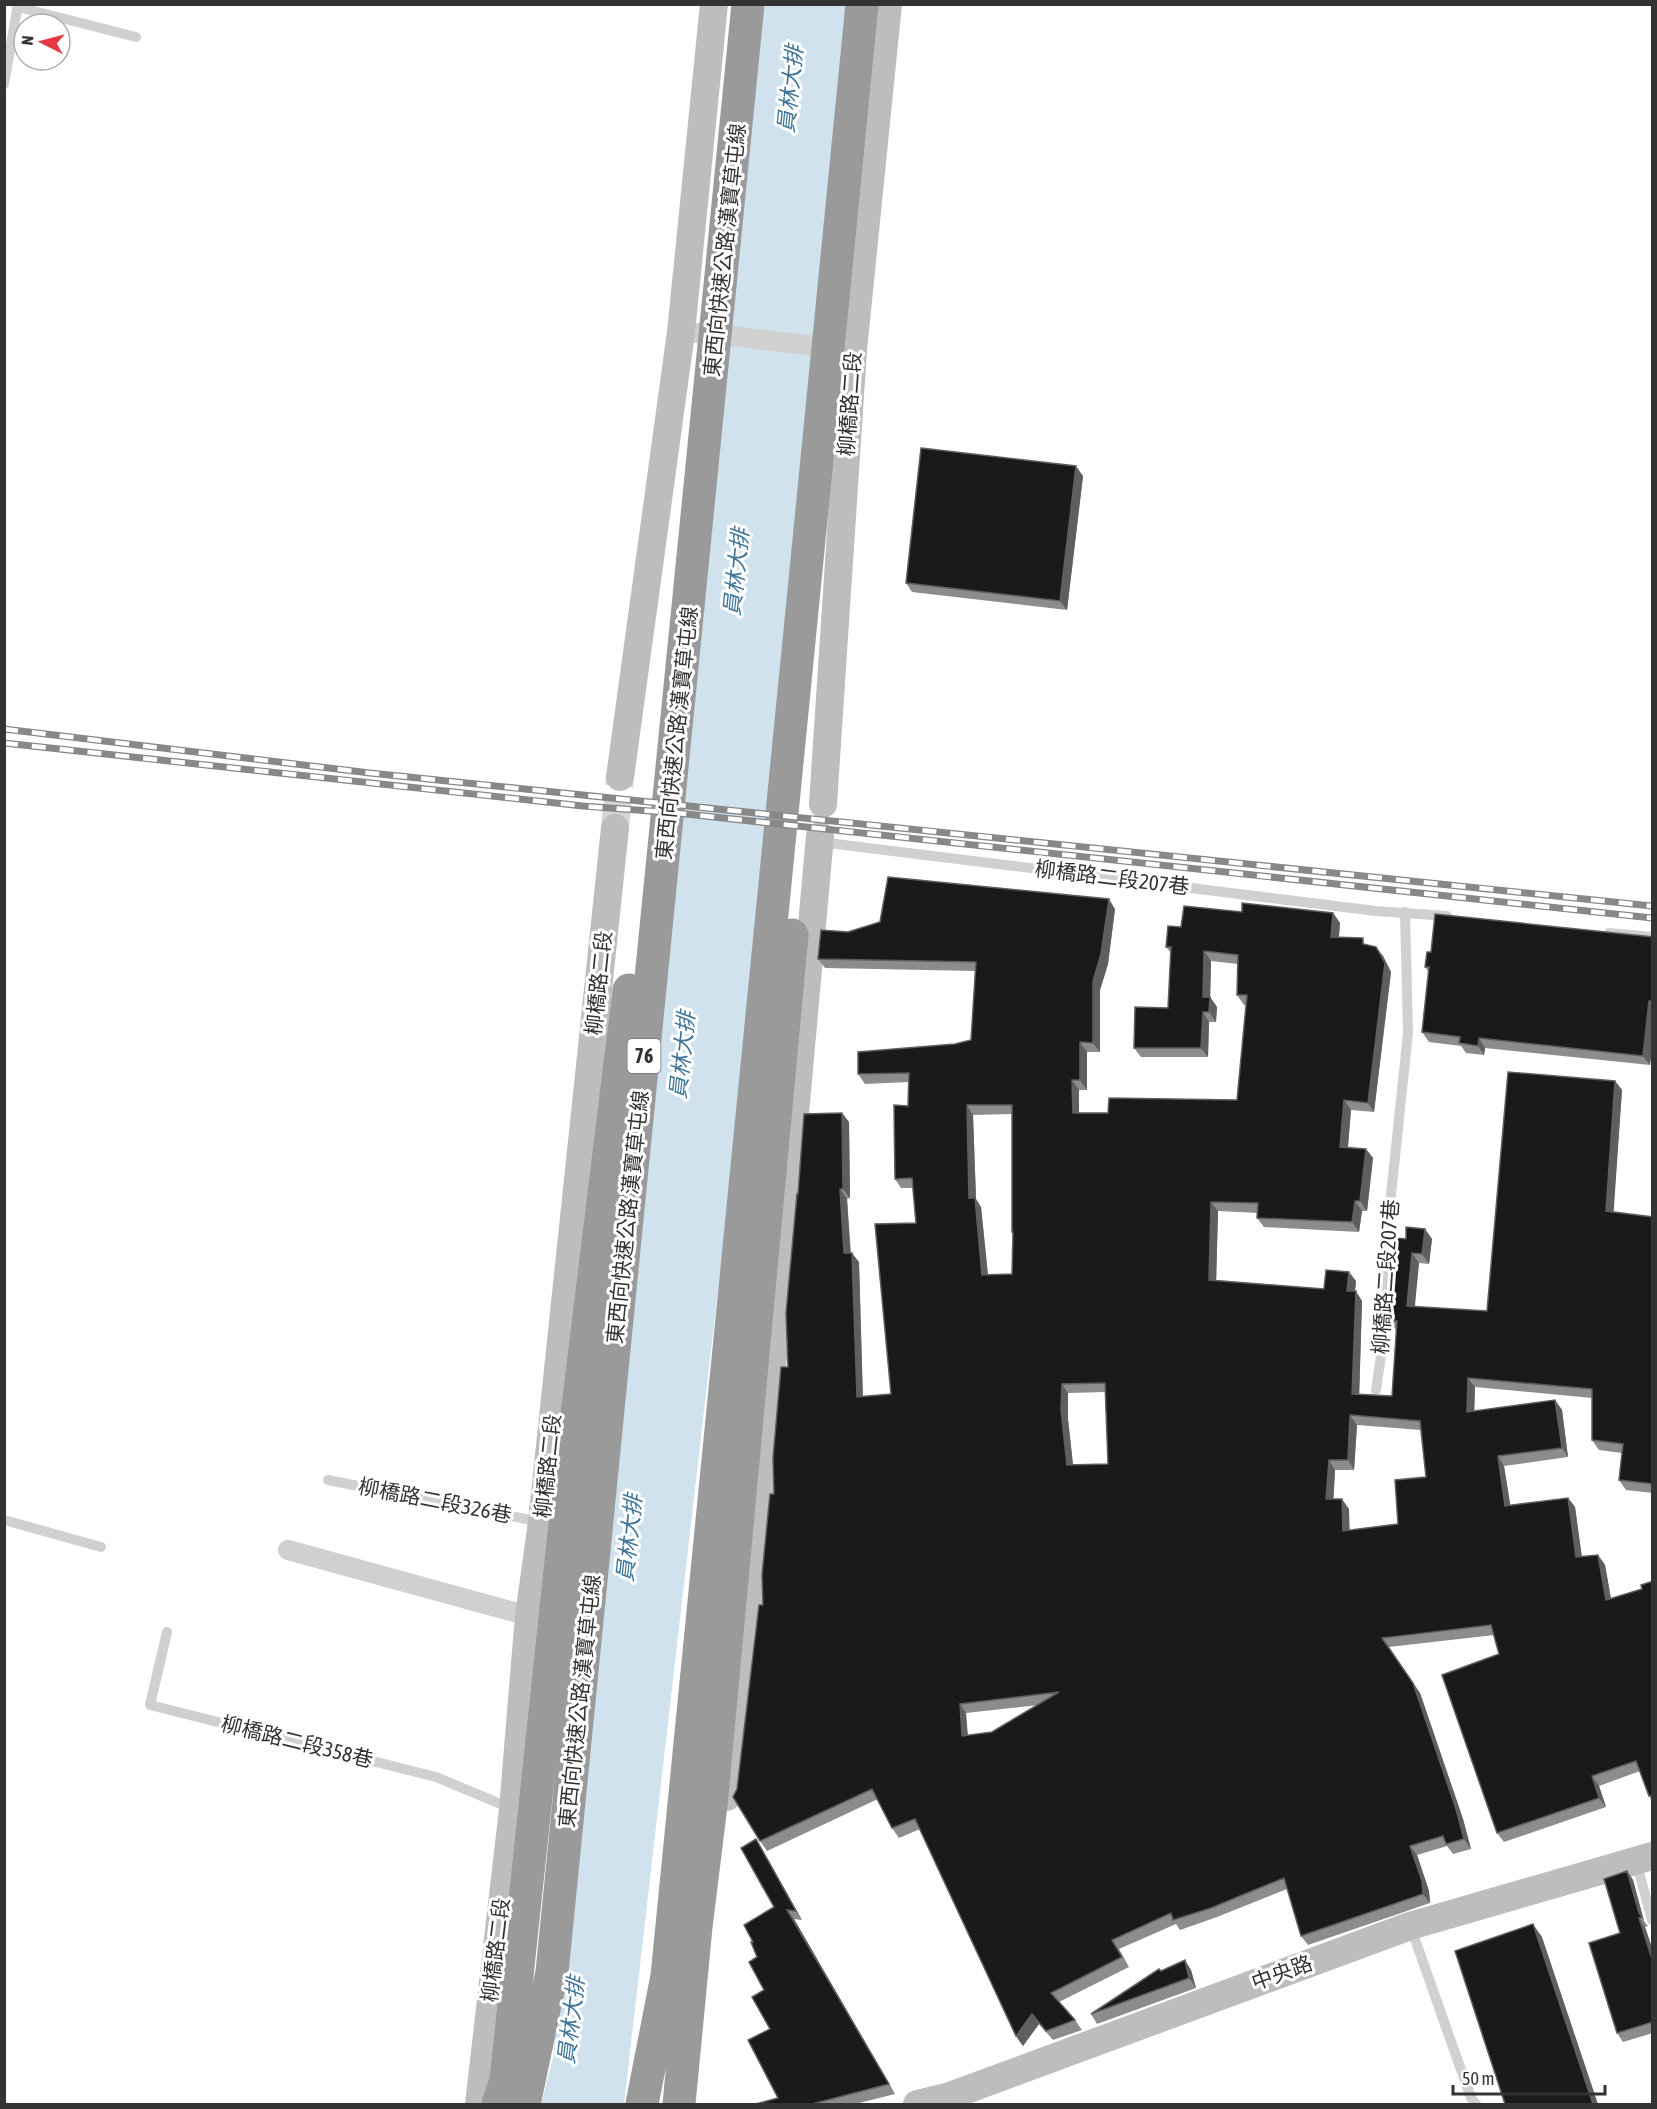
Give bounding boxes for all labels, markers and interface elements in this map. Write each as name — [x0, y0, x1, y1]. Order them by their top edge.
north arrow — [12, 12, 72, 72]
text: N — [18, 35, 37, 46]
water label: 員林大排 — [772, 41, 808, 134]
street label: 東西向快速公路 漢寶草屯線 — [699, 122, 749, 378]
street label: 柳橋路二段 — [833, 351, 865, 457]
water label: 員林大排 — [718, 524, 754, 617]
street label: 東西向快速公路 漢寶草屯線 — [651, 605, 701, 861]
street label: 柳橋路二段207巷 — [1033, 856, 1191, 898]
street label: 柳橋路二段 — [581, 929, 615, 1036]
water label: 員林大排 — [664, 1007, 700, 1100]
road number: 76 — [628, 1039, 660, 1073]
street label: 東西向快速公路 漢寶草屯線 — [602, 1089, 652, 1345]
street label: 柳橋路二段207巷 — [1368, 1198, 1402, 1355]
street label: 柳橋路二段 — [530, 1412, 564, 1519]
street label: 柳橋路二段326巷 — [357, 1473, 514, 1527]
water label: 員林大排 — [611, 1490, 647, 1583]
street label: 東西向快速公路 漢寶草屯線 — [554, 1573, 604, 1829]
street label: 柳橋路二段358巷 — [219, 1711, 376, 1771]
street label: 柳橋路二段 — [477, 1896, 513, 2003]
street label: 中央路 — [1248, 1950, 1315, 1994]
water label: 員林大排 — [553, 1972, 590, 2065]
scale bar — [1453, 2058, 1604, 2096]
text: 50 m — [1462, 2068, 1494, 2089]

